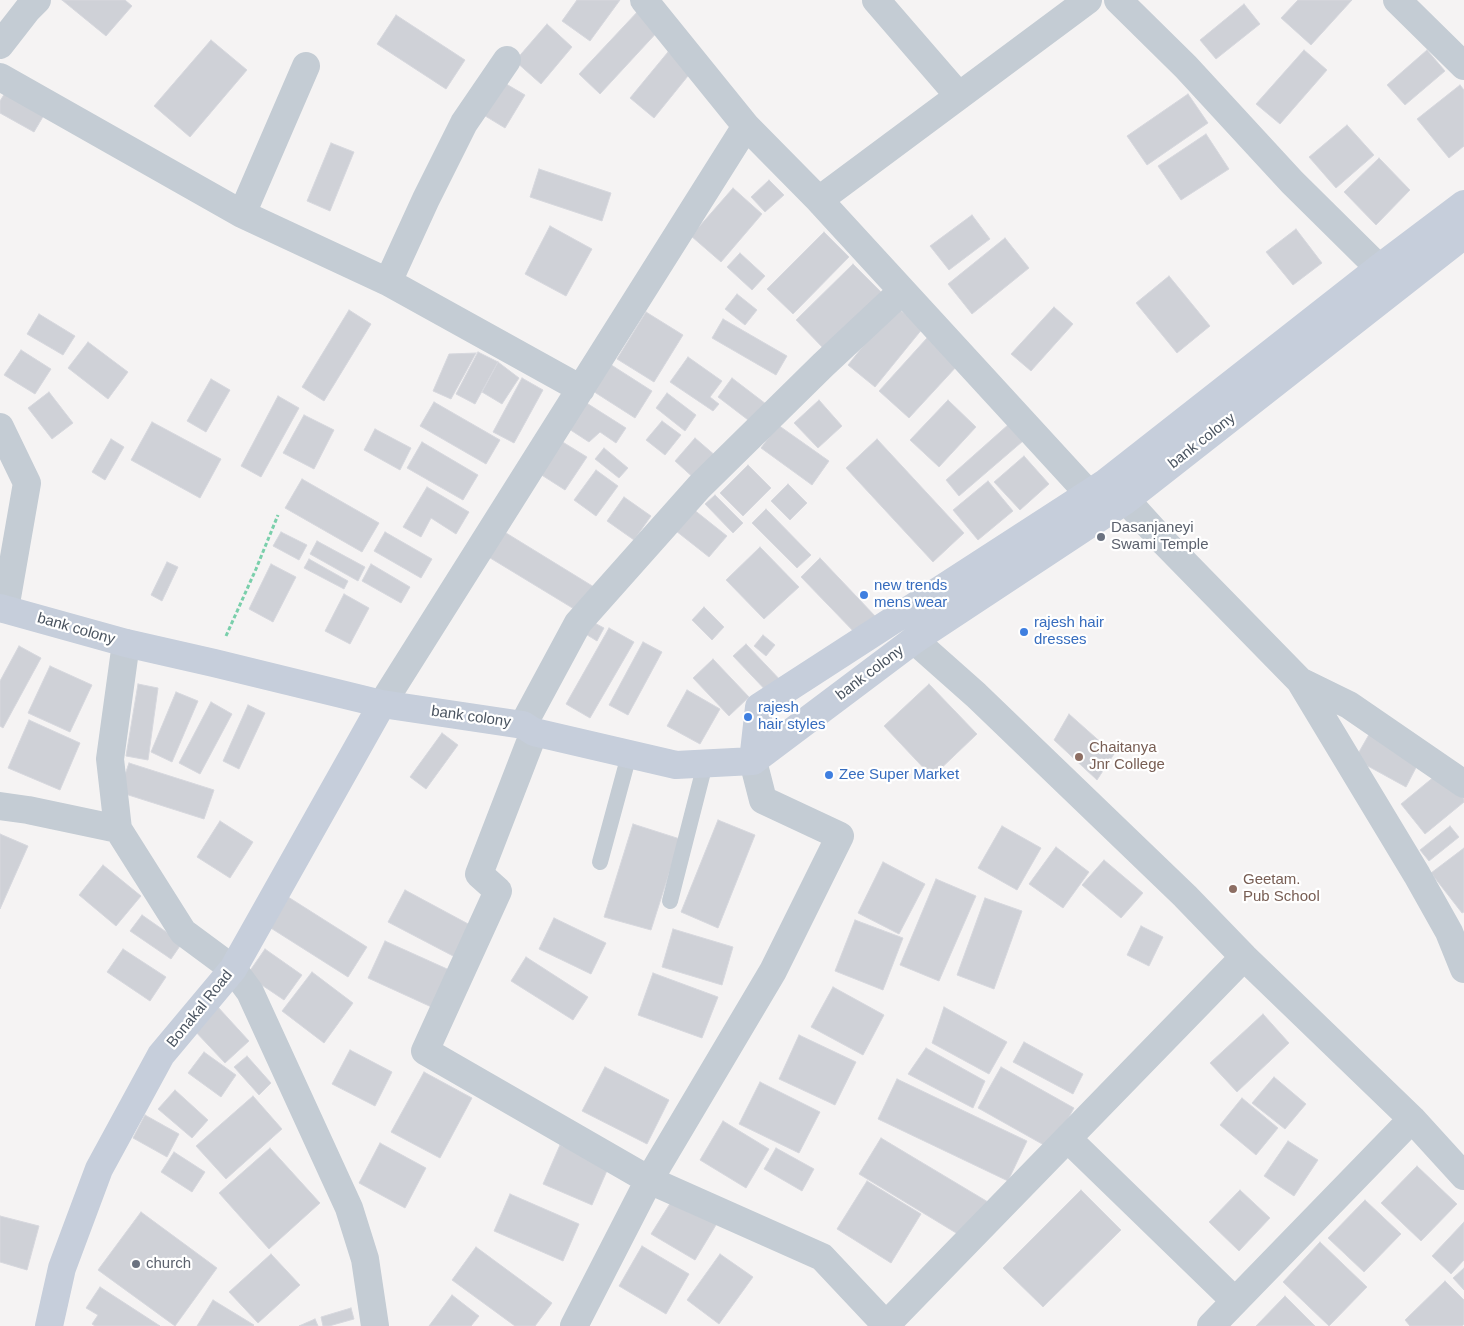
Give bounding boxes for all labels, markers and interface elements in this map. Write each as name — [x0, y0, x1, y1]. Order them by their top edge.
street label: bank colony — [1165, 409, 1239, 473]
place label: Dasanjaneyi Swami Temple — [1111, 519, 1209, 554]
marker: Dasanjaneyi Swami Temple — [1095, 531, 1107, 543]
place label: new trends mens wear — [874, 577, 947, 612]
marker: new trends mens wear — [858, 589, 870, 601]
street label: bank colony — [35, 609, 117, 649]
place label: rajesh hair dresses — [1034, 614, 1104, 649]
marker: rajesh hair dresses — [1018, 626, 1030, 638]
street label: bank colony — [833, 642, 907, 704]
place label: rajesh hair styles — [758, 699, 826, 734]
street label: bank colony — [430, 703, 512, 731]
marker: rajesh hair styles — [742, 711, 754, 723]
place label: Chaitanya Jnr College — [1089, 739, 1165, 774]
marker: Chaitanya Jnr College — [1073, 751, 1085, 763]
place label: Zee Super Market — [839, 766, 959, 784]
marker: Zee Super Market — [823, 769, 835, 781]
place label: Geetam. Pub School — [1243, 871, 1320, 906]
marker: Geetam. Pub School — [1227, 883, 1239, 895]
street label: Bonakal Road — [163, 967, 237, 1051]
place label: church — [146, 1255, 191, 1273]
marker: church — [130, 1258, 142, 1270]

